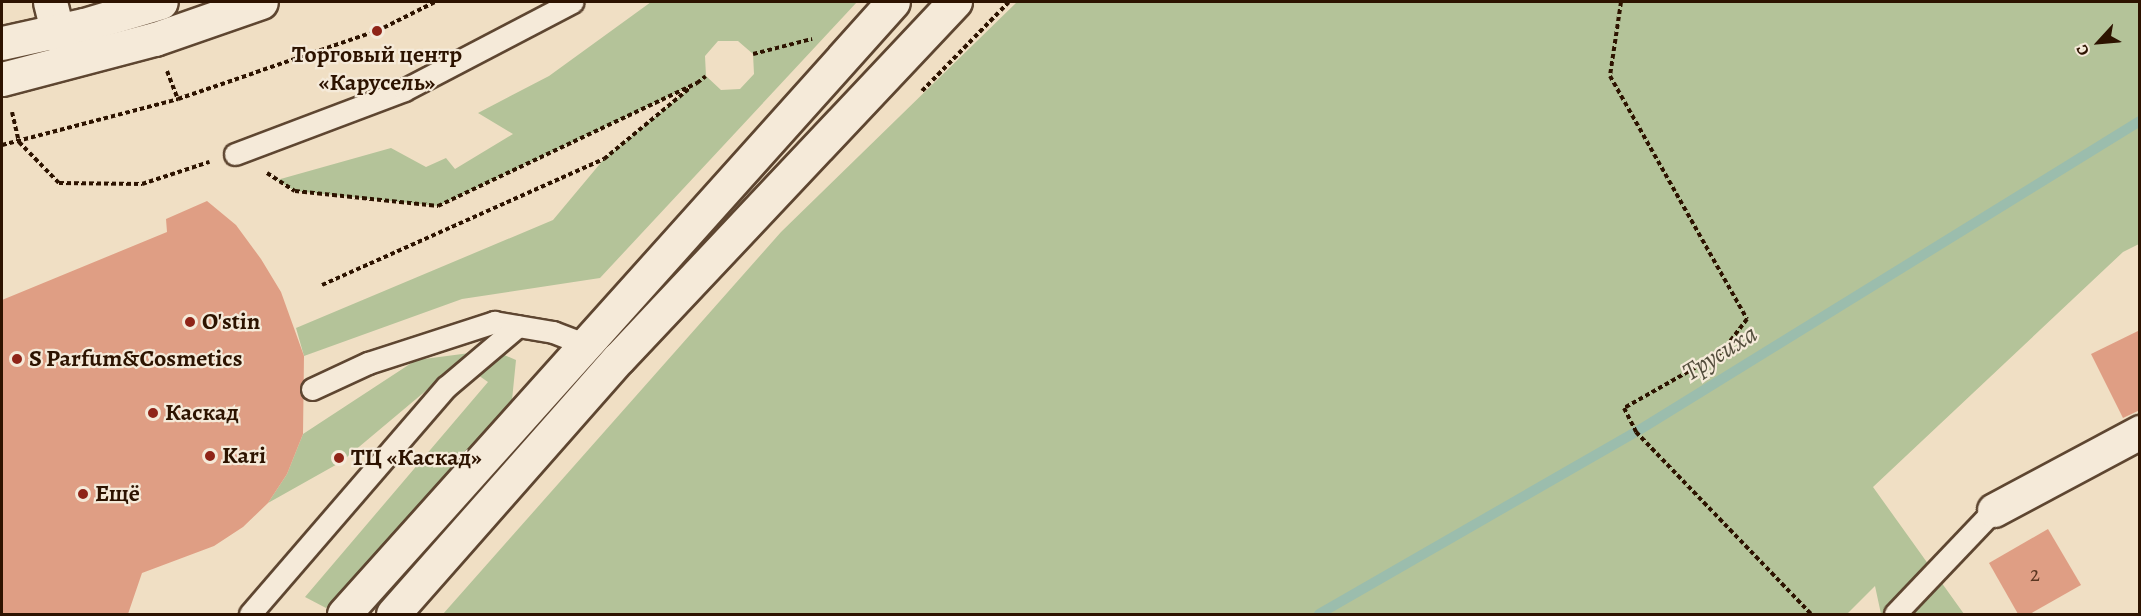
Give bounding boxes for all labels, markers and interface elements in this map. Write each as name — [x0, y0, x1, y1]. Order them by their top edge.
north arrow — [2069, 12, 2129, 72]
marker: Торговый центр «Карусель» — [370, 24, 384, 38]
place label: Торговый центр «Карусель» — [292, 41, 462, 97]
text: С — [2071, 41, 2095, 59]
place label: O'stin — [202, 308, 260, 336]
marker: O'stin — [183, 315, 197, 329]
water label: Трусиха — [1677, 318, 1763, 388]
place label: S Parfum&Cosmetics — [29, 345, 242, 373]
marker: S Parfum&Cosmetics — [10, 352, 24, 366]
place label: Каскад — [165, 399, 239, 427]
marker: Каскад — [146, 406, 160, 420]
place label: Kari — [222, 442, 266, 470]
place label: ТЦ «Каскад» — [351, 444, 482, 472]
marker: Kari — [203, 449, 217, 463]
marker: ТЦ «Каскад» — [332, 451, 346, 465]
place label: Ещё — [95, 480, 140, 508]
marker: Ещё — [76, 487, 90, 501]
house number: 2 — [2030, 561, 2040, 587]

